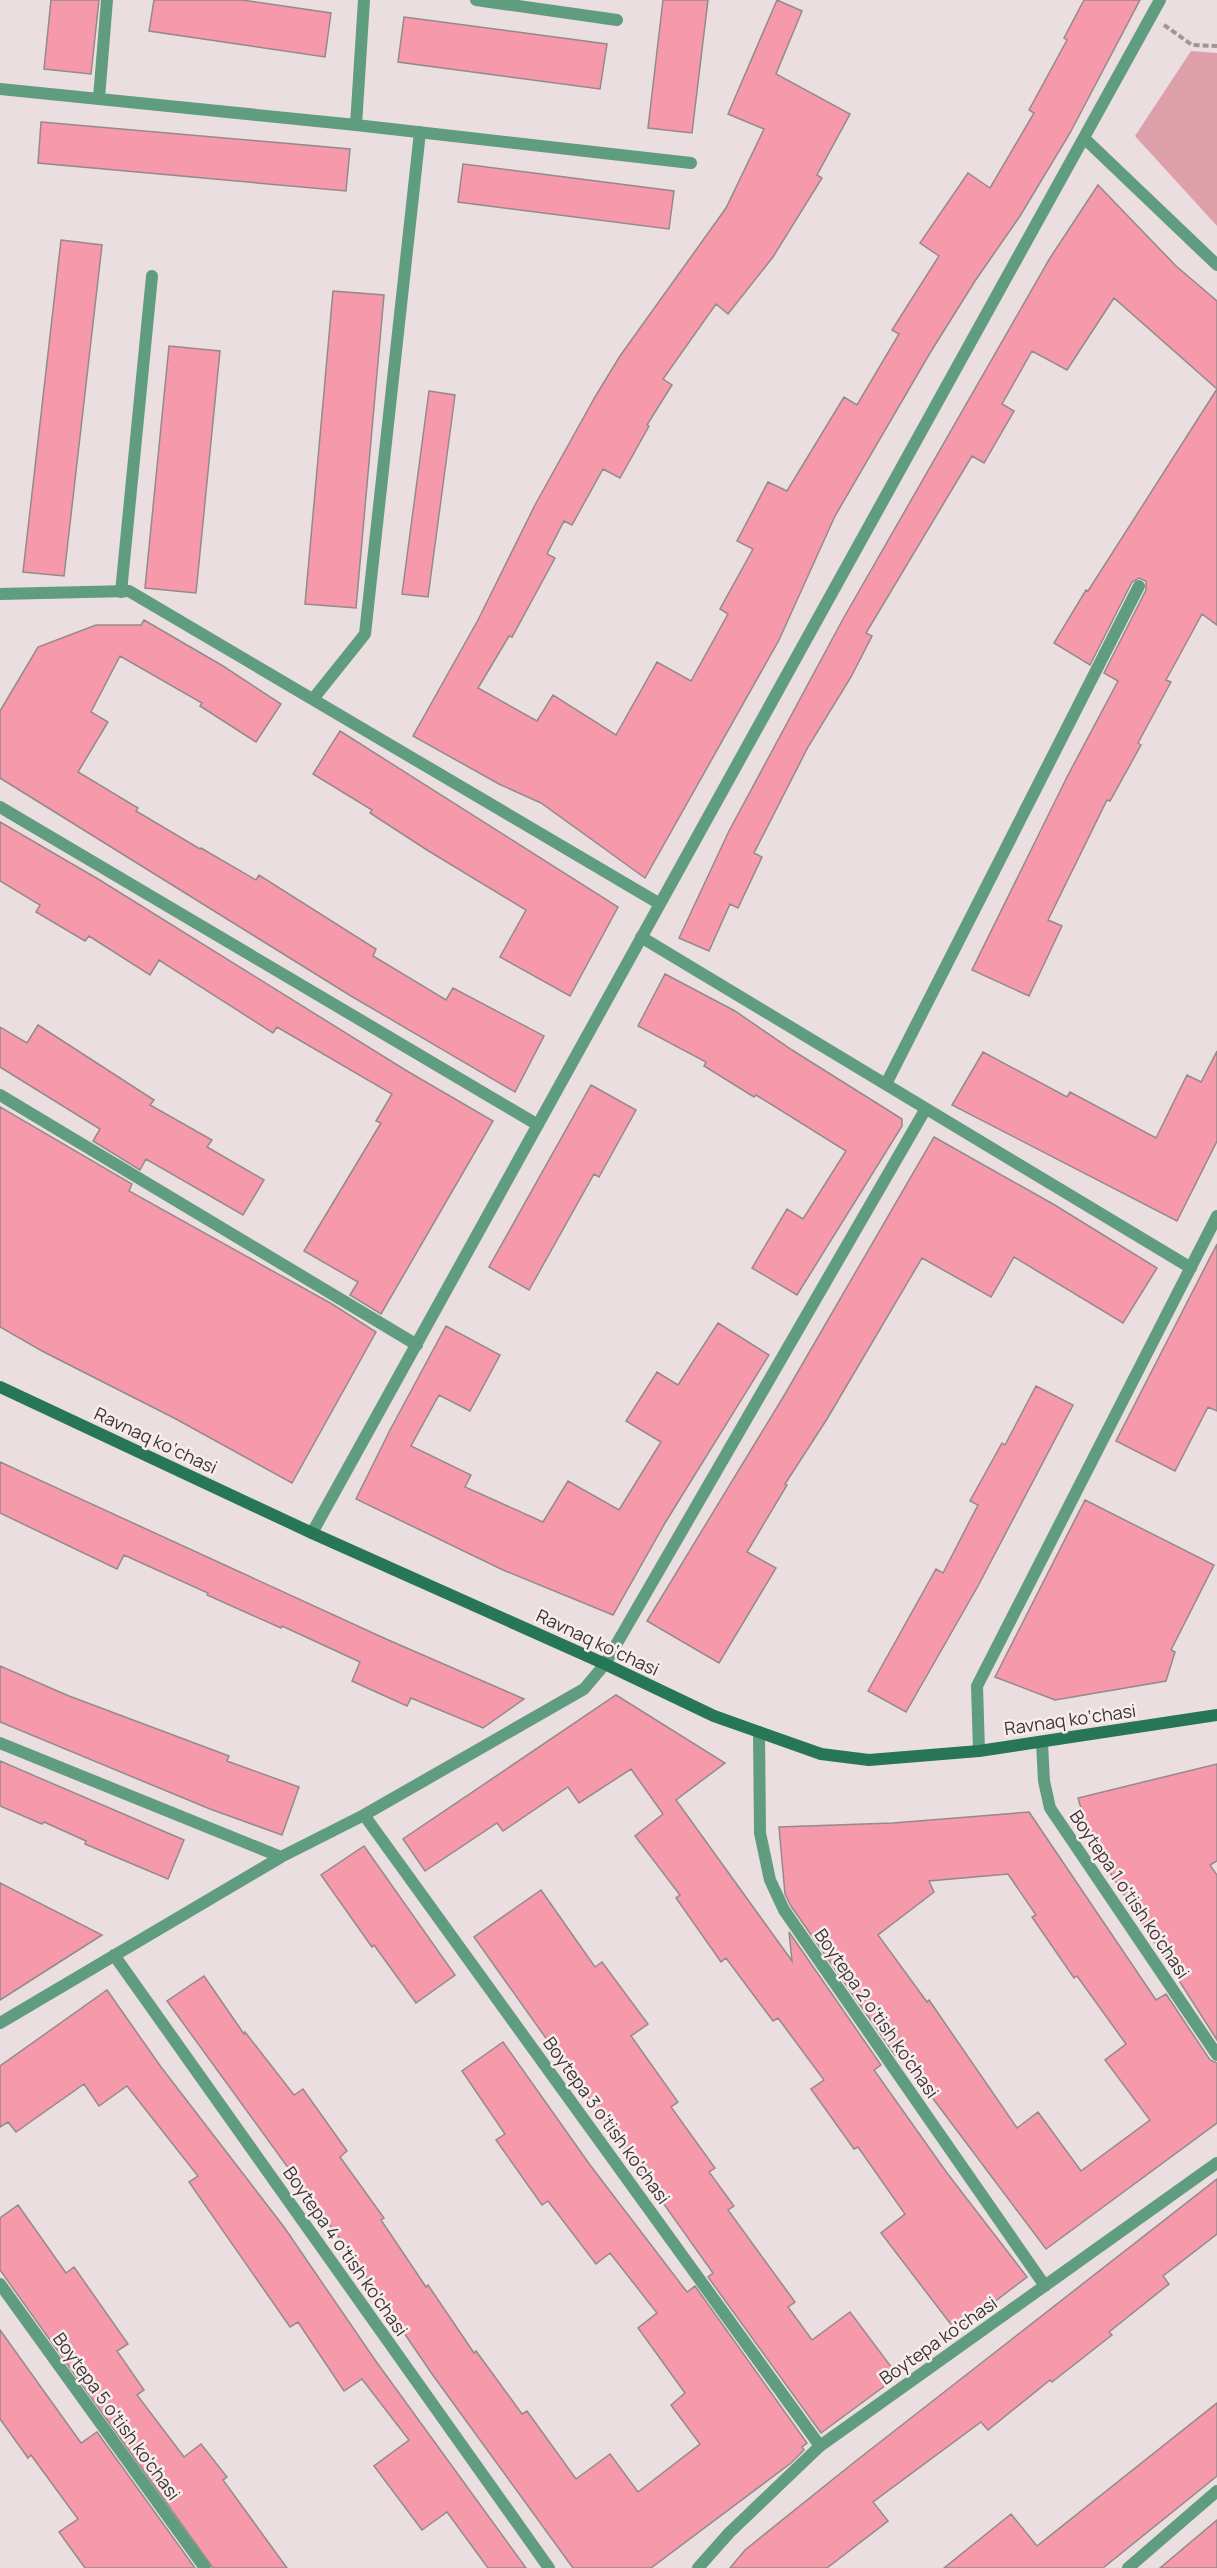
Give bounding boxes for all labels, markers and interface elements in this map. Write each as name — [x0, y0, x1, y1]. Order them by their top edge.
street label: Ravnaq ko‘chasi — [91, 1401, 221, 1479]
street label: Ravnaq ko‘chasi — [533, 1603, 663, 1681]
street label: Ravnaq ko‘chasi — [1003, 1698, 1137, 1740]
street label: Boytepa 1 o'tish ko'chasi — [1065, 1805, 1195, 1983]
street label: Boytepa 2 o'tish ko'chasi — [809, 1924, 945, 2102]
street label: Boytepa 3 o'tish ko'chasi — [538, 2032, 676, 2208]
street label: Boytepa 4 o'tish ko'chasi — [278, 2161, 414, 2341]
street label: Boytepa ko'chasi — [874, 2290, 1002, 2390]
street label: Boytepa 5 o'tish ko'chasi — [48, 2327, 186, 2505]

